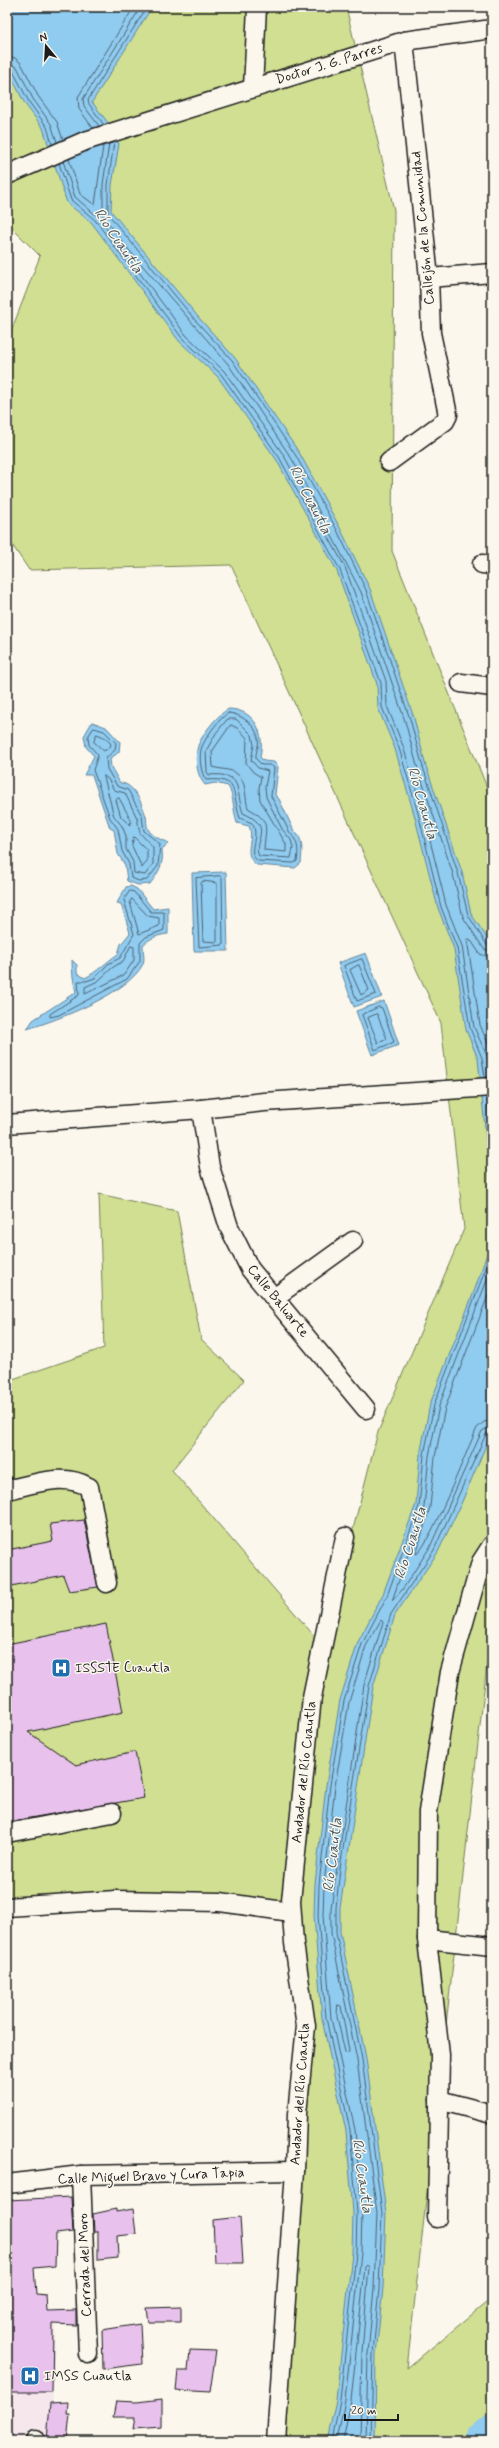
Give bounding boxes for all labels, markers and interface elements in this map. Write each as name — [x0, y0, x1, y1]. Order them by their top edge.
north arrow — [26, 26, 66, 66]
text: N — [38, 30, 49, 45]
street label: Doctor J. G. Parres — [273, 39, 385, 89]
street label: Callejón de la Comunidad — [407, 150, 439, 306]
water label: Río Cuautla — [89, 204, 148, 278]
water label: Río Cuautla — [284, 462, 336, 538]
water label: Río Cuautla — [402, 764, 442, 842]
street label: Calle Baluarte — [243, 1261, 313, 1341]
water label: Río Cuautla — [390, 1504, 432, 1582]
hospital icon: ISSSTE Cuautla — [50, 1657, 72, 1679]
place label: ISSSTE Cuautla — [75, 1659, 170, 1677]
street label: Andador del Río Cuautla — [288, 1700, 320, 1844]
water label: Río Cuautla — [319, 1816, 348, 1893]
street label: Andador del Río Cuautla — [286, 2022, 314, 2166]
water label: Río Cuautla — [347, 2138, 377, 2215]
street label: Calle Miguel Bravo y Cura Tapia — [57, 2164, 245, 2190]
street label: Cerrada del Moro — [74, 2213, 96, 2317]
hospital icon: IMSS Cuautla — [19, 2365, 41, 2387]
place label: IMSS Cuautla — [44, 2367, 132, 2385]
scale bar — [345, 2396, 398, 2422]
text: 20 m — [351, 2403, 377, 2419]

